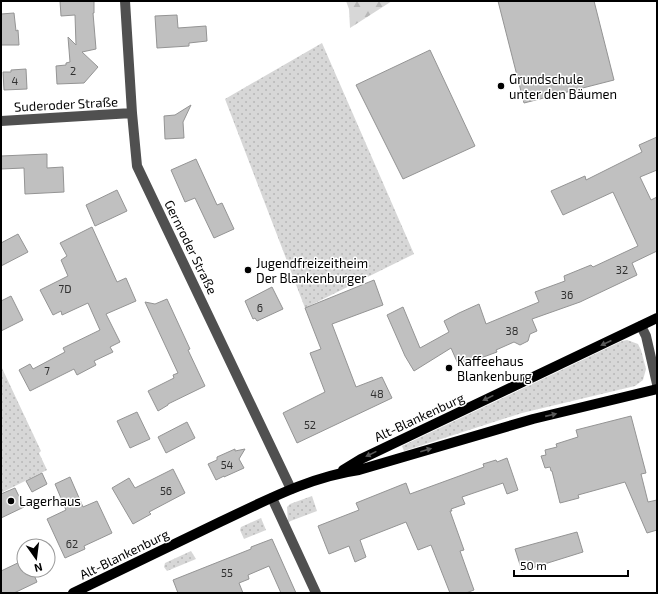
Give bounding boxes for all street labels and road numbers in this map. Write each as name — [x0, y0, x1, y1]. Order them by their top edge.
street label: Suderoder Straße — [14, 93, 118, 115]
street label: Gernroder Straße — [161, 197, 221, 297]
street label: Alt-Blankenburg — [371, 389, 467, 445]
street label: Alt-Blankenburg — [77, 525, 171, 583]

